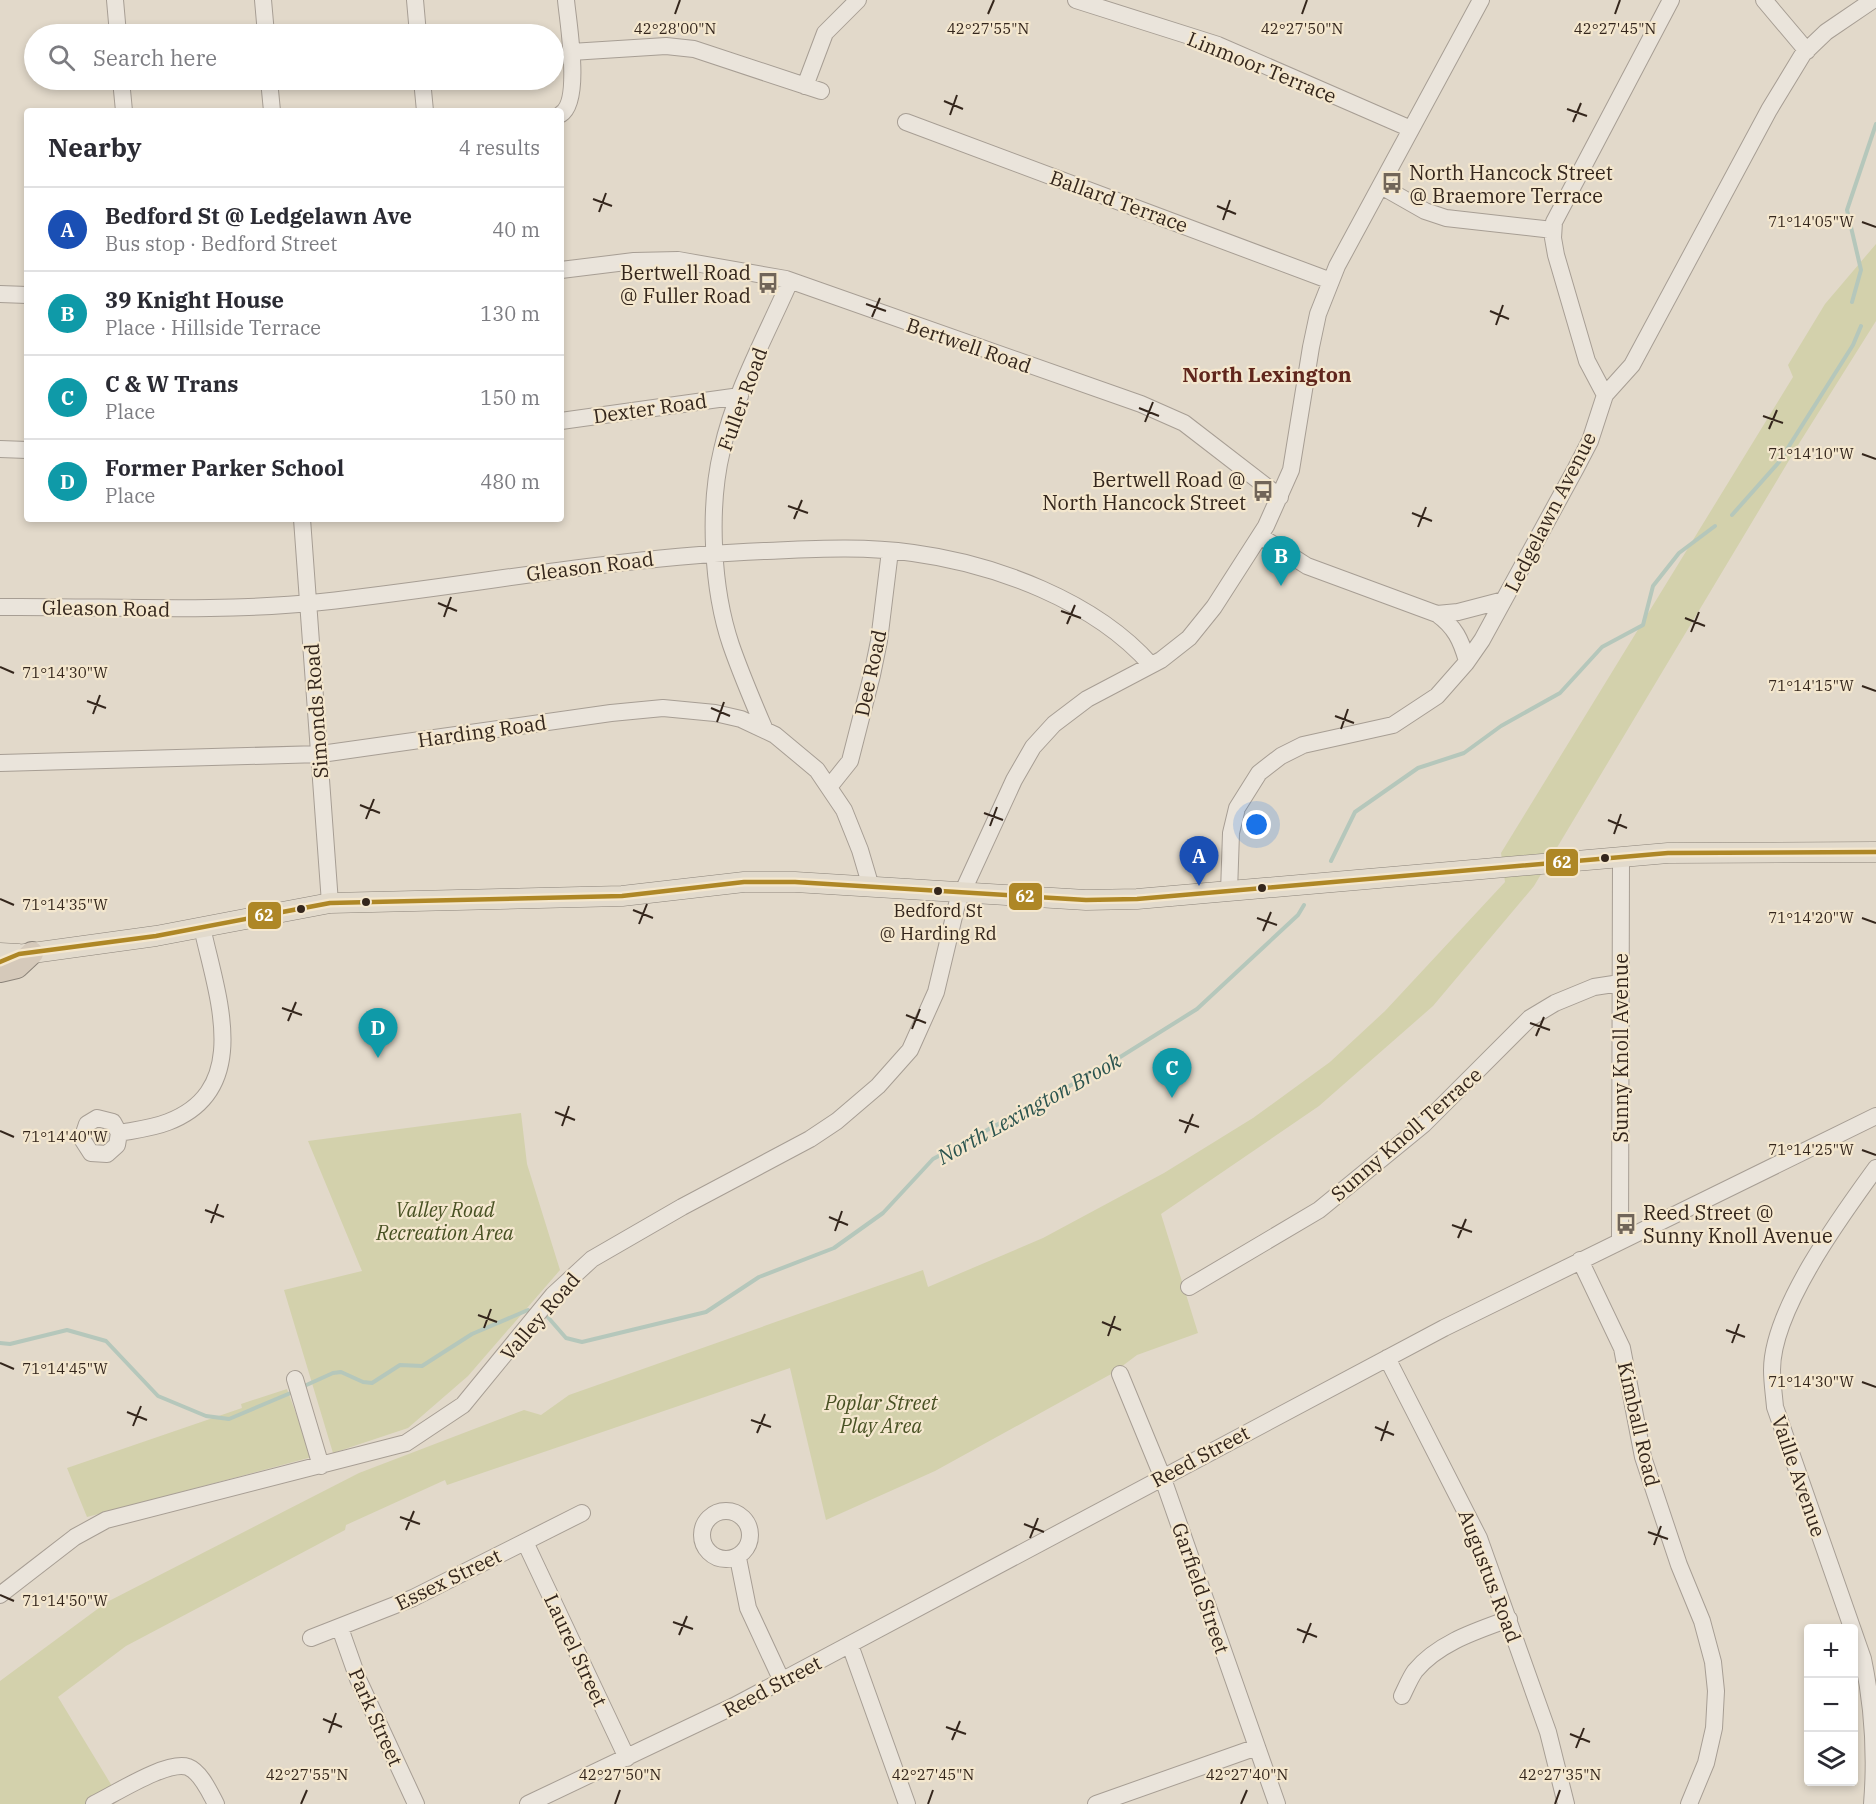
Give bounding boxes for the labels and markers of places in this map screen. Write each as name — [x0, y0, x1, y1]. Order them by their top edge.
place label: North Hancock Street @ Braemore Terrace — [1409, 159, 1613, 209]
bus stop icon: North Hancock Street @ Braemore Terrace — [1380, 171, 1404, 195]
place label: Bertwell Road @ Fuller Road — [620, 259, 751, 309]
bus stop icon: Bertwell Road @ Fuller Road — [756, 271, 780, 295]
place label: Bertwell Road @ North Hancock Street — [1042, 466, 1246, 516]
bus stop icon: Bertwell Road @ North Hancock Street — [1251, 479, 1275, 503]
pin: B — [1262, 536, 1300, 586]
pin: A — [1180, 836, 1218, 886]
unlabelled marker — [1599, 852, 1611, 864]
unlabelled marker — [1256, 882, 1268, 894]
marker: Bedford St @ Harding Rd — [932, 885, 944, 897]
unlabelled marker — [360, 896, 372, 908]
place label: Bedford St @ Harding Rd — [879, 899, 997, 945]
unlabelled marker — [295, 903, 307, 915]
pin: D — [358, 1008, 398, 1058]
pin: C — [1152, 1048, 1192, 1098]
place label: Reed Street @ Sunny Knoll Avenue — [1643, 1199, 1833, 1249]
bus stop icon: Reed Street @ Sunny Knoll Avenue — [1614, 1212, 1638, 1236]

